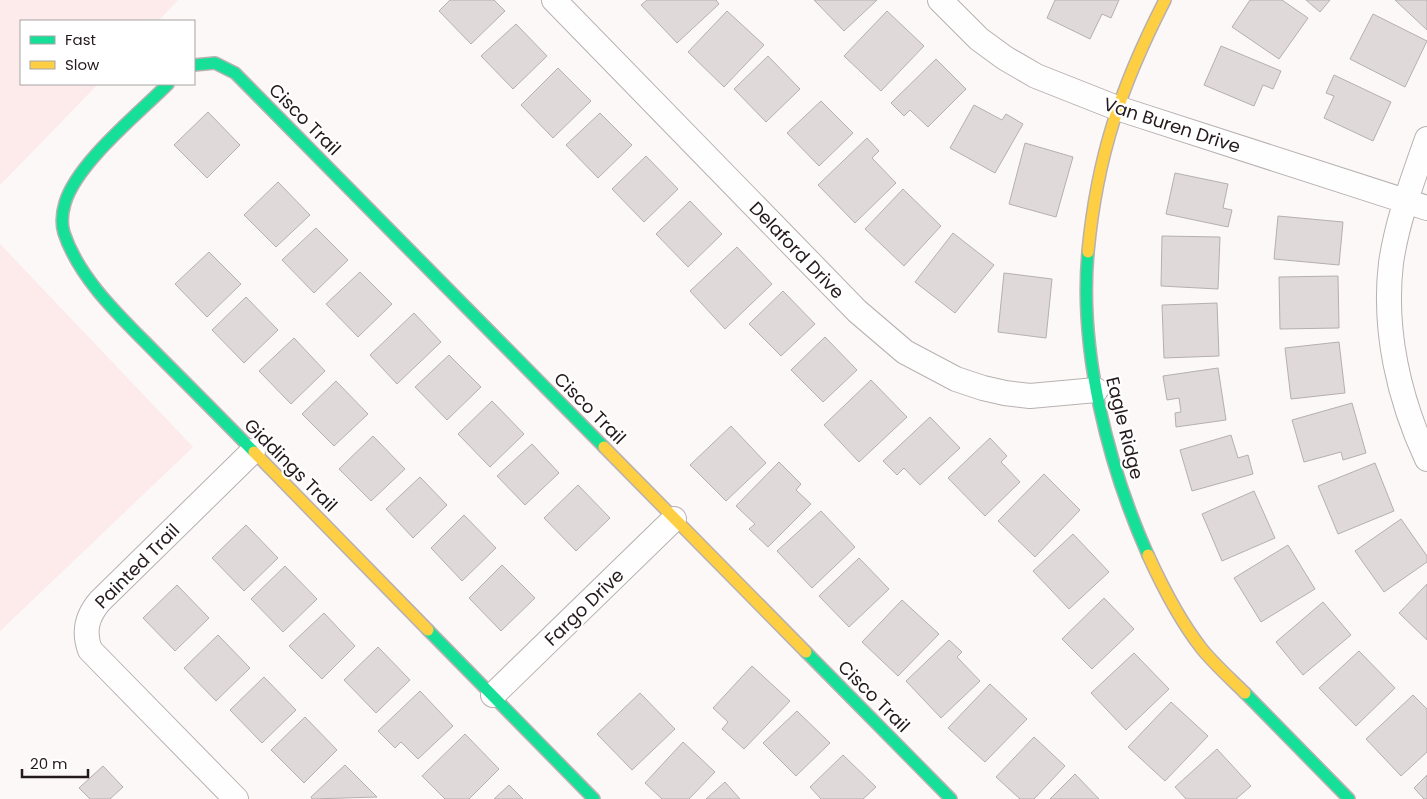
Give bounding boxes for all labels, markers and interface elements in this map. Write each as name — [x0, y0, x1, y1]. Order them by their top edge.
legend — [20, 20, 195, 85]
text: Fast — [65, 29, 96, 50]
text: Slow — [65, 54, 100, 75]
street label: Cisco Trail — [263, 77, 347, 161]
street label: Van Buren Drive — [1100, 91, 1244, 159]
street label: Delaford Drive — [744, 196, 850, 304]
street label: Cisco Trail — [548, 366, 632, 450]
street label: Eagle Ridge — [1100, 374, 1150, 482]
street label: Giddings Trail — [239, 413, 343, 517]
street label: Painted Trail — [89, 518, 185, 614]
street label: Fargo Drive — [539, 563, 629, 651]
street label: Cisco Trail — [832, 654, 916, 738]
scale bar — [22, 746, 89, 778]
text: 20 m — [30, 753, 68, 774]

